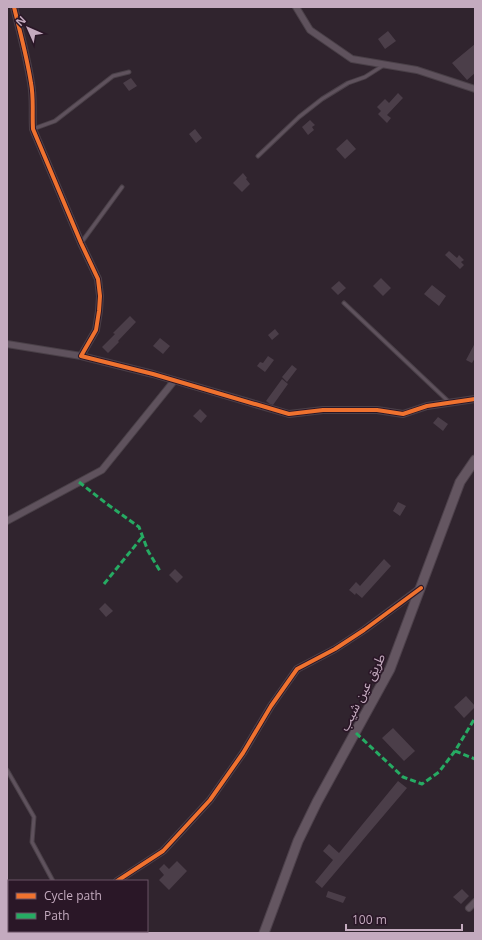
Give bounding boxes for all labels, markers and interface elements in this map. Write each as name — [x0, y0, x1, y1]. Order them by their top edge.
north arrow — [8, 8, 48, 48]
text: N — [12, 12, 29, 29]
street label: طريق عين شيب — [335, 650, 389, 734]
legend — [8, 880, 148, 932]
text: Cycle path — [44, 887, 102, 904]
scale bar — [346, 906, 462, 932]
text: Path — [44, 907, 70, 924]
text: 100 m — [352, 911, 387, 928]

